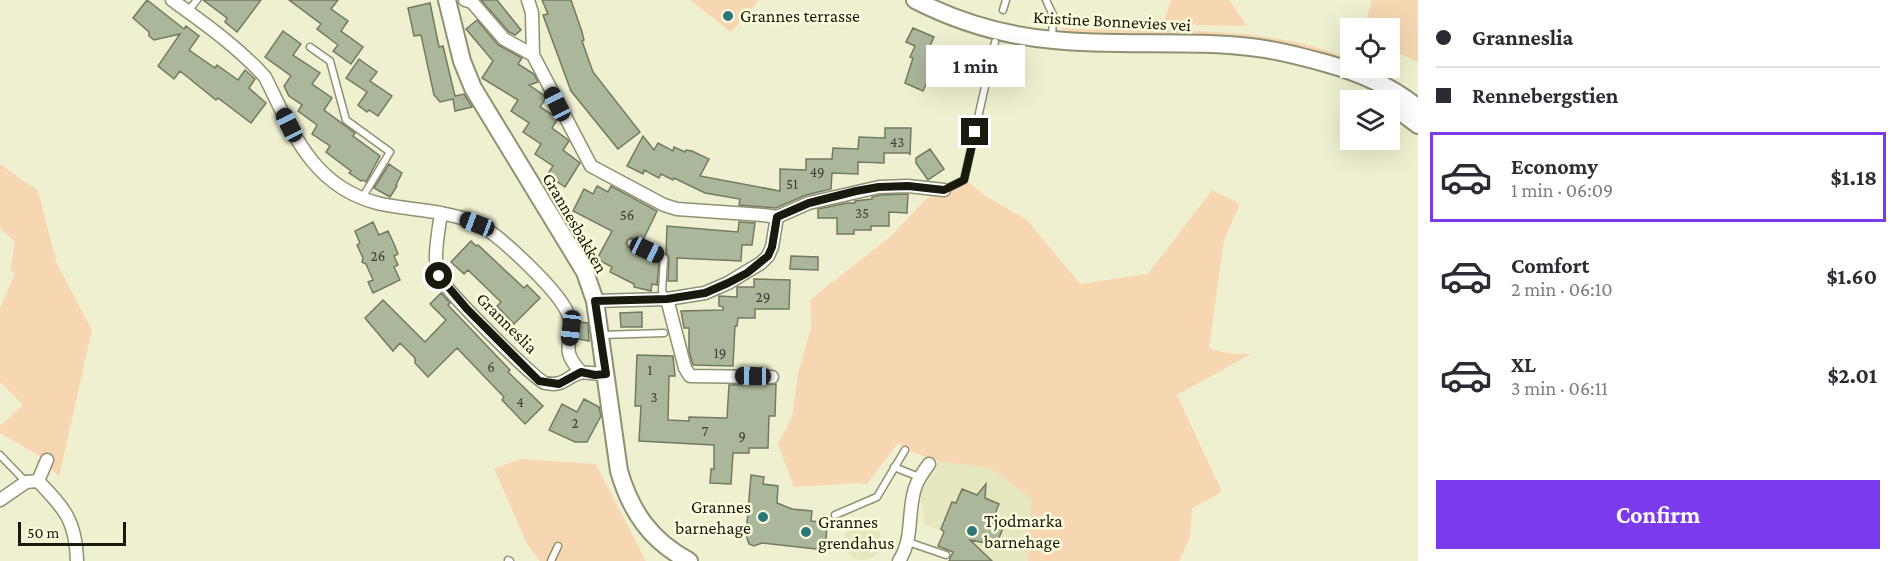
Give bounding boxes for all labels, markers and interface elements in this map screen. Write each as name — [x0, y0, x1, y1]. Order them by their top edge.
place label: Grannes terrasse — [740, 6, 860, 26]
street label: Kristine Bonnevies vei — [1032, 7, 1192, 35]
marker: Grannes terrasse — [721, 9, 735, 23]
map controls — [1340, 18, 1400, 150]
button: locate — [1340, 18, 1400, 78]
text: Granneslia — [1472, 25, 1573, 50]
callout: 1 min — [926, 45, 1024, 87]
text: 1 min — [953, 55, 998, 77]
text: Rennebergstien — [1472, 83, 1618, 108]
car — [541, 84, 573, 124]
button: layers — [1340, 90, 1400, 150]
car — [273, 105, 305, 145]
route end — [961, 118, 988, 145]
house number: 43 — [890, 134, 904, 150]
icon: car — [1439, 150, 1493, 204]
text: Economy — [1511, 154, 1598, 179]
house number: 49 — [809, 164, 825, 180]
text: $1.18 — [1831, 165, 1877, 190]
street label: Grannesbakken — [538, 169, 612, 277]
house number: 51 — [786, 176, 798, 192]
text: 1 min · 06:09 — [1511, 179, 1613, 201]
house number: 35 — [855, 205, 869, 221]
house number: 56 — [620, 207, 634, 223]
car — [457, 209, 497, 239]
car — [627, 234, 667, 266]
house number: 26 — [371, 248, 385, 264]
icon: car — [1439, 249, 1493, 303]
text: Comfort — [1511, 253, 1589, 278]
route start — [425, 262, 452, 289]
text: $1.60 — [1826, 264, 1877, 289]
text: 2 min · 06:10 — [1511, 278, 1613, 300]
street label: Granneslia — [472, 288, 542, 358]
house number: 29 — [756, 289, 770, 305]
car — [560, 309, 582, 347]
house number: 19 — [714, 345, 726, 361]
icon: car — [1439, 348, 1493, 402]
text: XL — [1511, 352, 1536, 377]
house number: 6 — [487, 359, 495, 375]
house number: 1 — [648, 362, 653, 378]
text: $2.01 — [1828, 363, 1877, 388]
car — [735, 367, 771, 385]
text: 3 min · 06:11 — [1511, 377, 1608, 399]
house number: 3 — [650, 389, 658, 405]
house number: 4 — [516, 394, 524, 410]
house number: 2 — [571, 415, 579, 431]
house number: 7 — [702, 423, 709, 439]
house number: 9 — [738, 428, 746, 444]
button: Confirm — [1436, 480, 1880, 549]
place label: Grannes barnehage — [675, 497, 751, 538]
marker: Grannes barnehage — [756, 510, 770, 524]
place label: Tjodmarka barnehage — [984, 511, 1062, 552]
place label: Grannes grendahus — [818, 512, 894, 553]
scale bar — [18, 519, 126, 546]
text: 50 m — [27, 524, 59, 541]
marker: Tjodmarka barnehage — [965, 524, 979, 538]
marker: Grannes grendahus — [799, 525, 813, 539]

